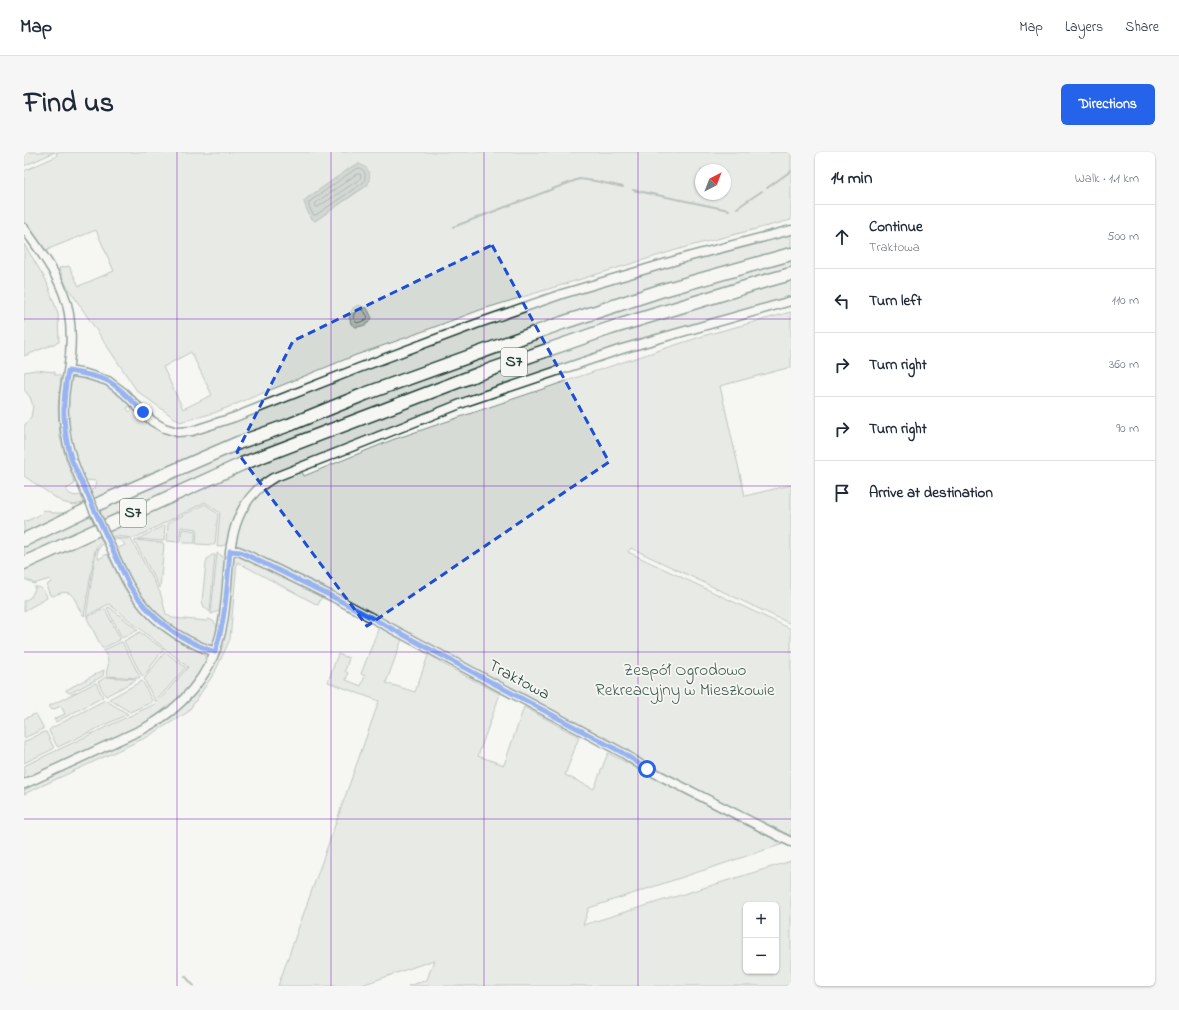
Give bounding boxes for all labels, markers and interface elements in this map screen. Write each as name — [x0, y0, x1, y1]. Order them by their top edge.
text: Map — [20, 14, 52, 41]
text: Map — [1019, 17, 1043, 38]
text: Layers — [1065, 17, 1103, 38]
text: Share — [1125, 17, 1159, 38]
text: Find us — [24, 84, 114, 125]
button: Directions — [1061, 84, 1155, 125]
north arrow — [695, 164, 731, 200]
text: 14 min — [831, 166, 872, 191]
text: Walk · 1.1 km — [1075, 169, 1139, 188]
text: Continue — [869, 216, 923, 238]
icon: ahead — [831, 226, 853, 248]
text: 500 m — [1107, 227, 1139, 246]
text: Traktowa — [869, 238, 920, 257]
icon: left — [831, 290, 853, 312]
text: Turn left — [869, 290, 922, 312]
text: 110 m — [1112, 291, 1139, 310]
road number: S7 — [501, 348, 527, 376]
icon: right — [831, 354, 853, 376]
text: Turn right — [869, 354, 927, 376]
text: 360 m — [1109, 355, 1139, 374]
route end — [134, 403, 152, 421]
icon: right — [831, 418, 853, 440]
text: Turn right — [869, 418, 927, 440]
text: 90 m — [1116, 419, 1139, 438]
icon: arrive — [831, 482, 853, 504]
text: Arrive at destination — [869, 482, 993, 504]
road number: S7 — [120, 499, 146, 527]
street label: Traktowa — [484, 653, 554, 707]
park label: Zespół Ogrodowo Rekreacyjny w Mieszkowie — [595, 658, 775, 704]
route start — [638, 760, 656, 778]
map controls — [743, 902, 779, 974]
button: + — [743, 902, 779, 938]
button: − — [743, 938, 779, 974]

